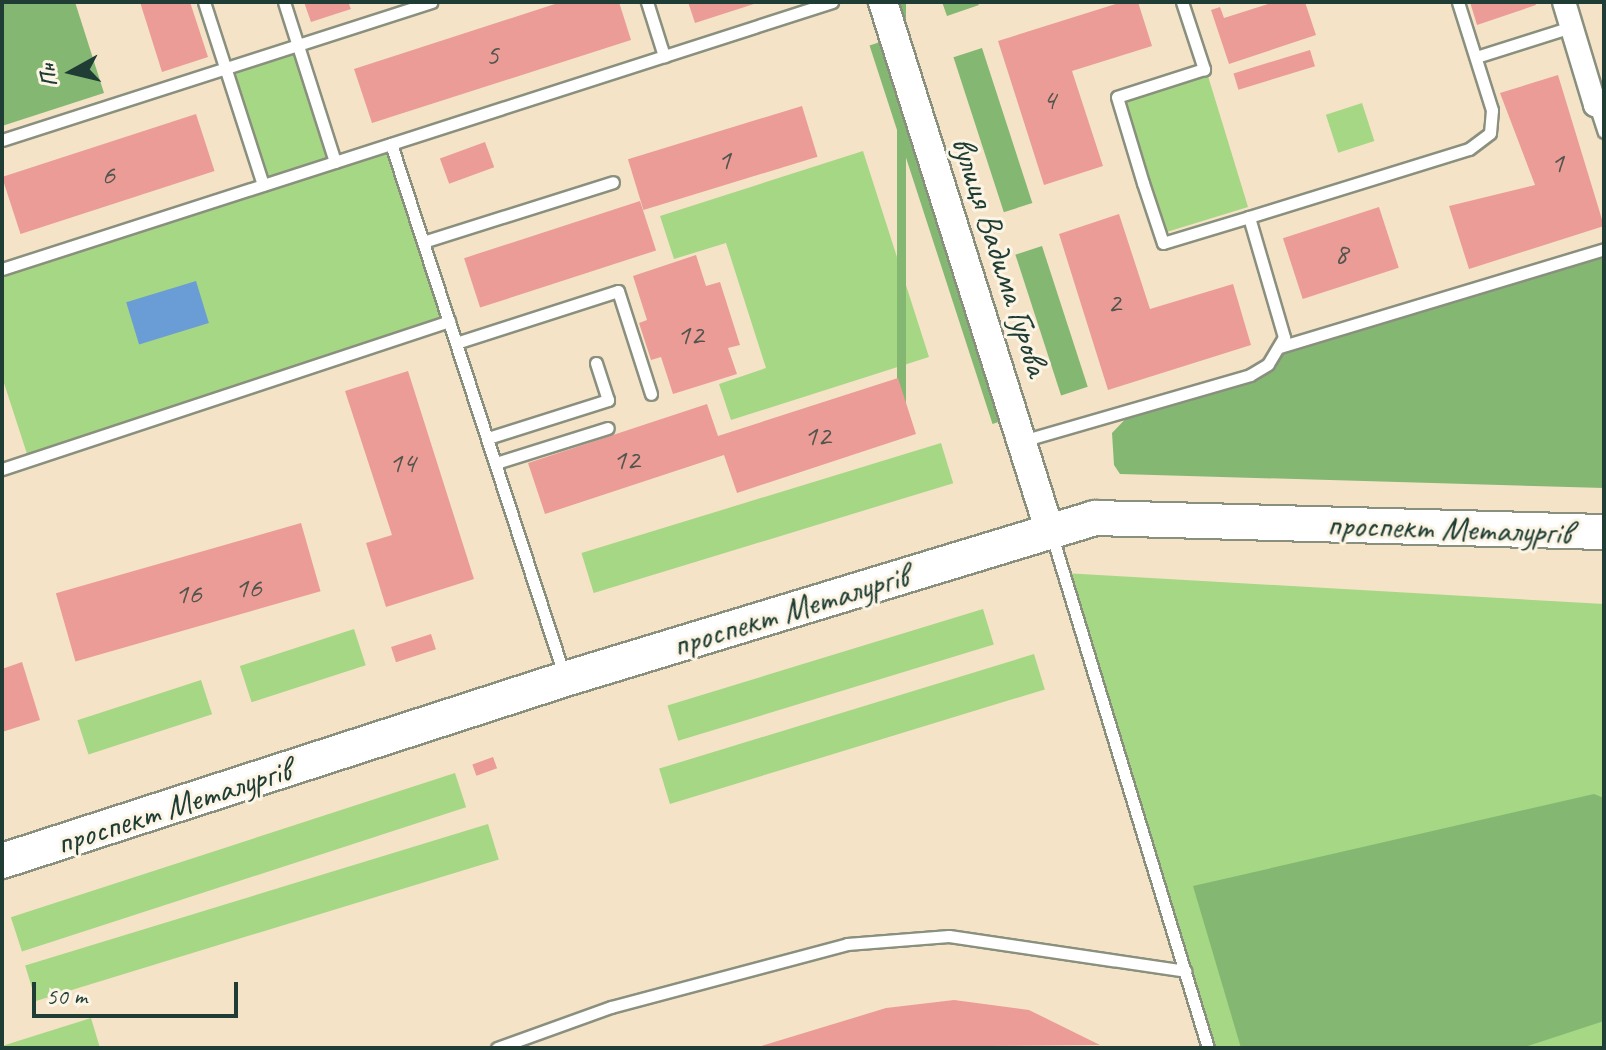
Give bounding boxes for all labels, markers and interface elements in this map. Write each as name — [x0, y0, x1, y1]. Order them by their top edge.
north arrow — [32, 32, 112, 112]
house number: 5 — [485, 36, 499, 72]
text: Пн — [33, 62, 64, 89]
house number: 4 — [1042, 81, 1056, 117]
street label: вулиця Вадима Гурова — [943, 131, 1059, 381]
house number: 1 — [717, 141, 731, 177]
house number: 1 — [1550, 144, 1564, 180]
house number: 6 — [101, 156, 115, 192]
house number: 8 — [1334, 235, 1348, 271]
house number: 2 — [1107, 284, 1121, 320]
house number: 12 — [677, 316, 703, 352]
house number: 12 — [804, 417, 830, 453]
house number: 12 — [613, 441, 639, 477]
house number: 14 — [389, 444, 415, 480]
street label: проспект Металургів — [1328, 503, 1570, 553]
street label: проспект Металургів — [669, 555, 911, 665]
house number: 16 — [235, 569, 261, 605]
house number: 16 — [175, 575, 201, 611]
street label: проспект Металургів — [52, 749, 294, 863]
scale bar — [36, 966, 242, 1016]
text: 50 m — [46, 981, 87, 1011]

